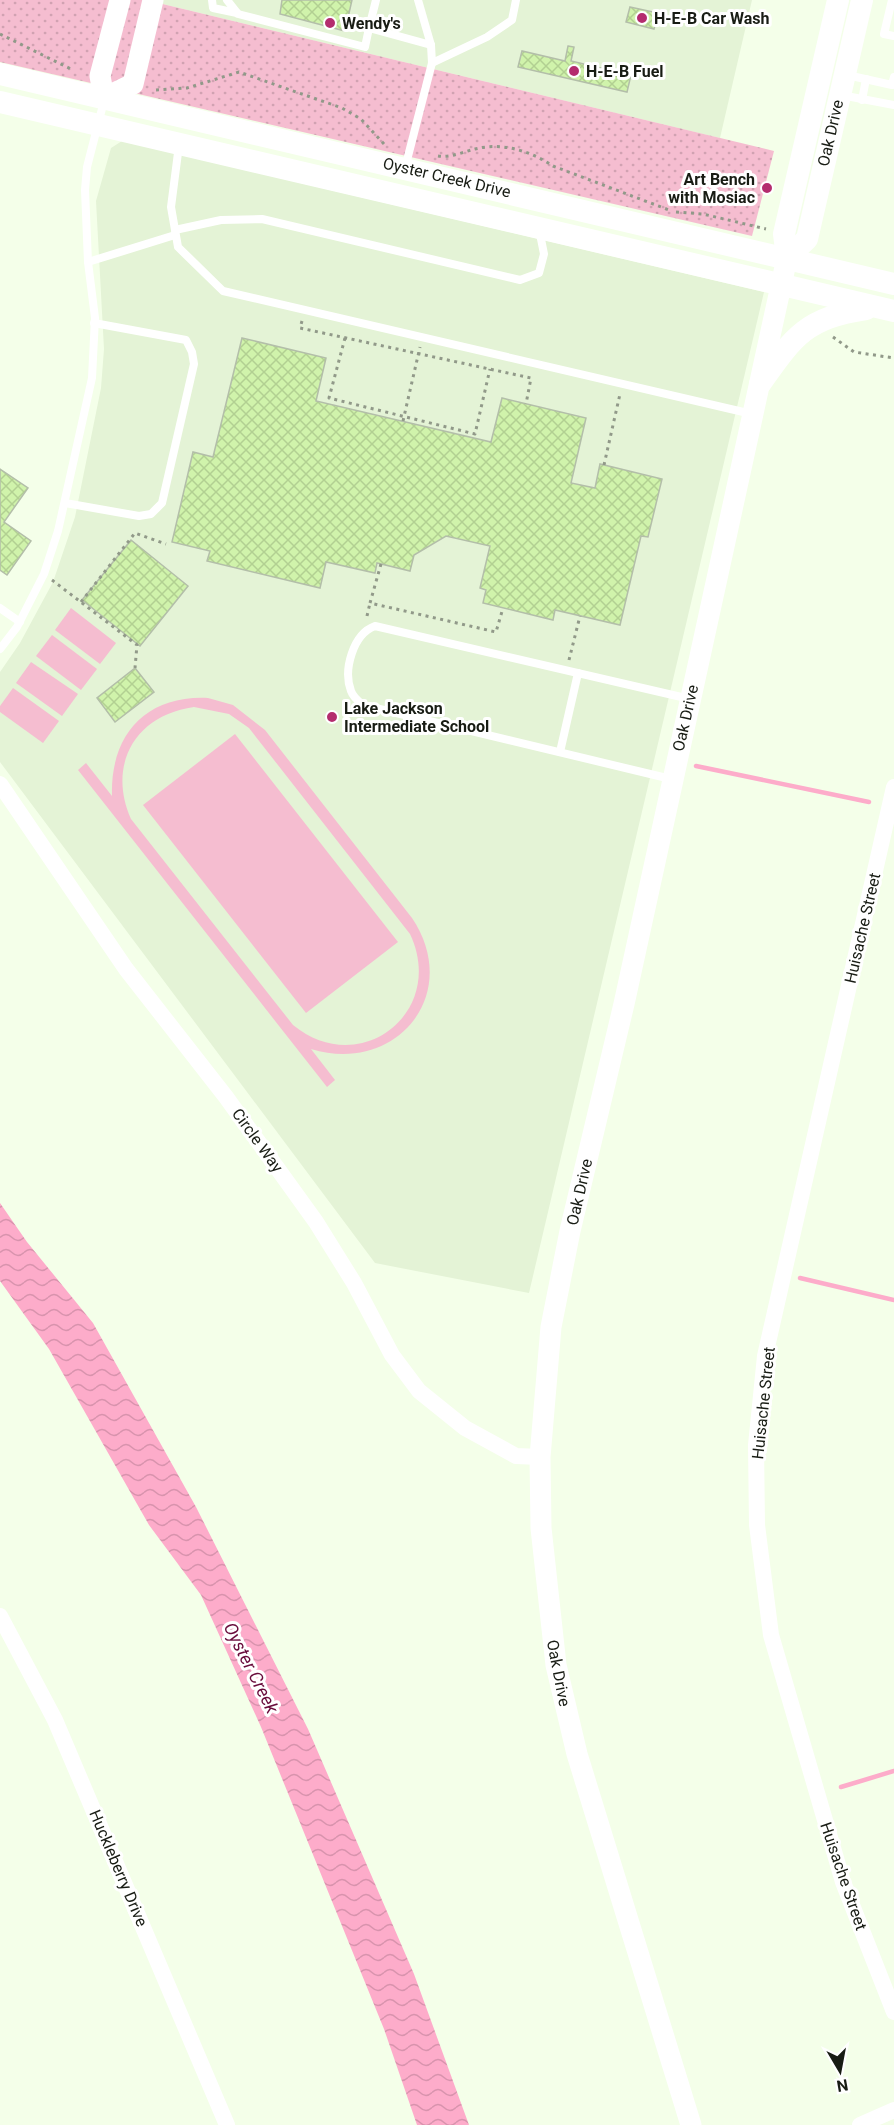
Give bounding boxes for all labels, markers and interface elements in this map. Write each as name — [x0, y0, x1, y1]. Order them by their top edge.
place label: H-E-B Car Wash — [654, 9, 769, 28]
marker: H-E-B Car Wash — [635, 11, 649, 25]
place label: Wendy's — [342, 14, 401, 33]
marker: Wendy's — [323, 16, 337, 30]
place label: H-E-B Fuel — [586, 62, 664, 81]
marker: H-E-B Fuel — [567, 64, 581, 78]
street label: Oak Drive — [814, 98, 847, 168]
street label: Oyster Creek Drive — [381, 154, 513, 201]
place label: Art Bench with Mosiac — [668, 170, 755, 207]
marker: Art Bench with Mosiac — [760, 181, 774, 195]
street label: Oak Drive — [669, 683, 702, 753]
place label: Lake Jackson Intermediate School — [344, 699, 489, 736]
marker: Lake Jackson Intermediate School — [325, 710, 339, 724]
street label: Huisache Street — [841, 871, 884, 985]
street label: Circle Way — [228, 1105, 287, 1176]
street label: Oak Drive — [563, 1157, 596, 1227]
street label: Huisache Street — [748, 1346, 779, 1460]
water label: Oyster Creek — [220, 1619, 284, 1718]
street label: Oak Drive — [543, 1638, 574, 1708]
street label: Huckleberry Drive — [85, 1807, 152, 1929]
street label: Huisache Street — [816, 1820, 871, 1933]
north arrow — [810, 2041, 870, 2101]
text: N — [835, 2075, 850, 2096]

